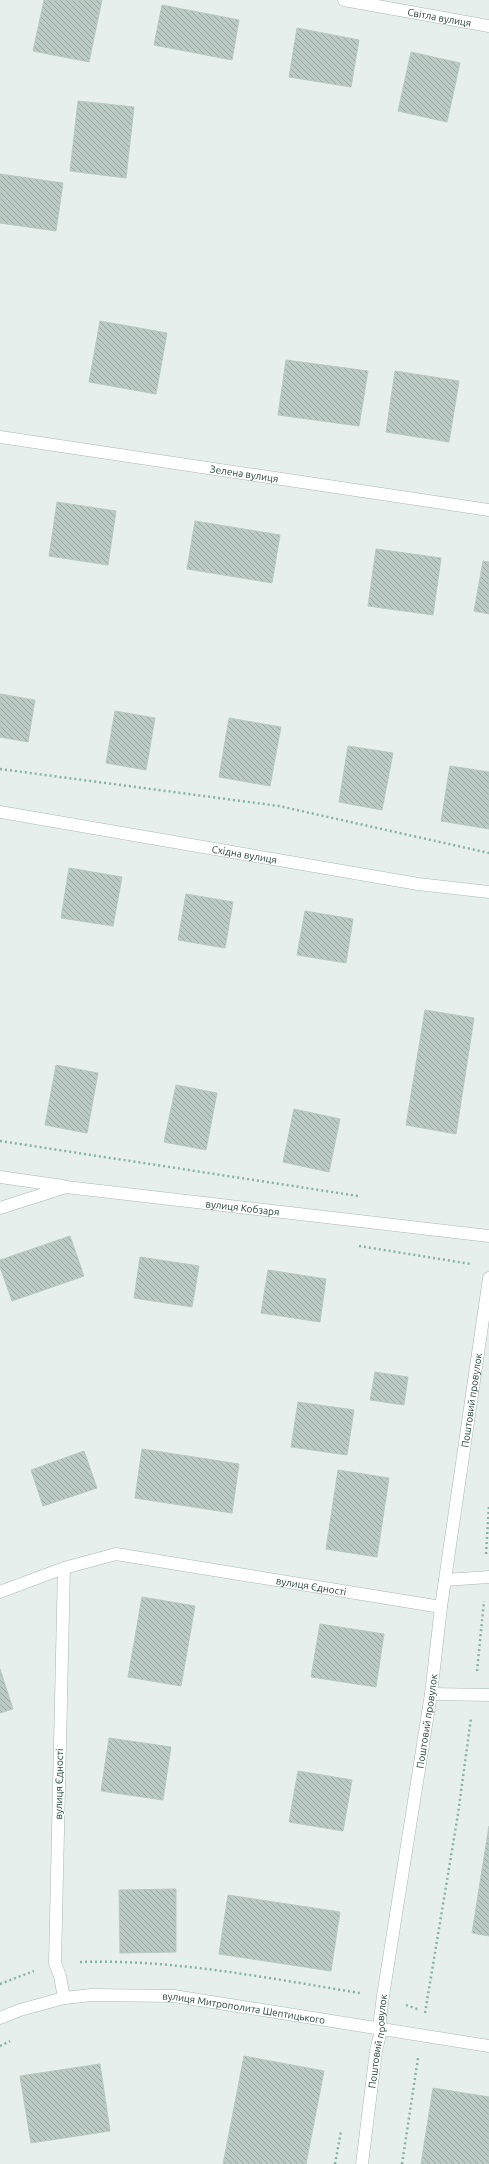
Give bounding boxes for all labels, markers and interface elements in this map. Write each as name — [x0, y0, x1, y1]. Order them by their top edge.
street label: Світла вулиця — [407, 6, 472, 28]
street label: Зелена вулиця — [209, 463, 279, 484]
street label: Східна вулиця — [211, 843, 278, 865]
street label: вулиця Кобзаря — [205, 1198, 280, 1217]
street label: Поштовий провулок — [459, 1352, 483, 1448]
street label: вулиця Єдності — [275, 1575, 347, 1597]
street label: Поштовий провулок — [414, 1673, 439, 1769]
street label: вулиця Єдності — [53, 1748, 65, 1820]
street label: вулиця Митрополита Шептицького — [162, 1990, 326, 2025]
street label: Поштовий провулок — [366, 1993, 389, 2089]

